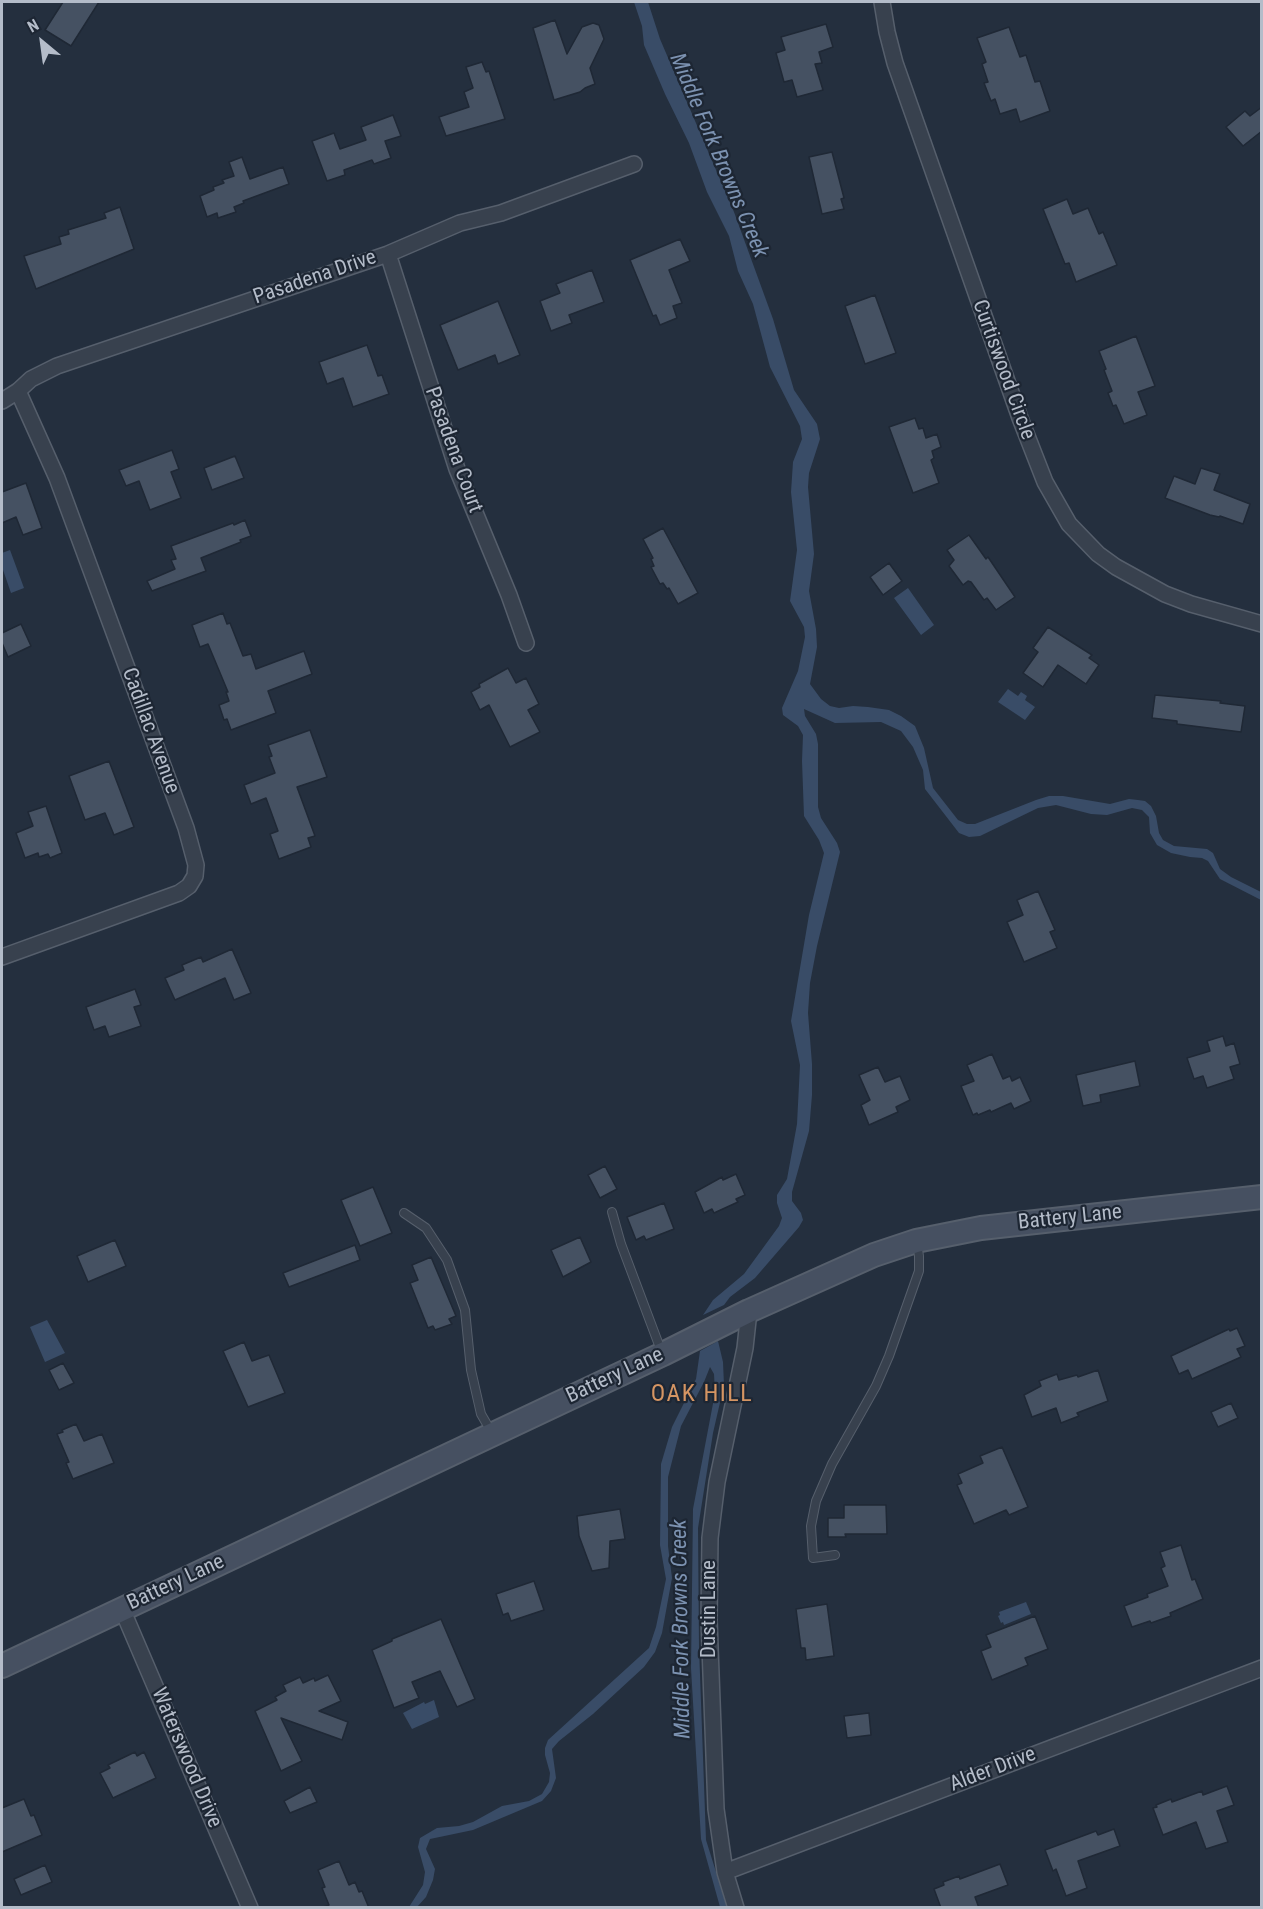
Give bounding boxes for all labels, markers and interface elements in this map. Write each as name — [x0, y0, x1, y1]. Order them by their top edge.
north arrow — [12, 12, 72, 72]
text: N — [24, 15, 42, 37]
water label: Middle Fork Browns Creek — [663, 50, 773, 262]
street label: Pasadena Drive — [250, 245, 380, 311]
street label: Curtiswood Circle — [966, 297, 1040, 443]
street label: Pasadena Court — [419, 384, 487, 516]
street label: Cadillac Avenue — [116, 665, 184, 797]
street label: Battery Lane — [1017, 1200, 1123, 1236]
street label: Battery Lane — [563, 1343, 667, 1409]
district label: OAK HILL — [651, 1381, 753, 1409]
water label: Middle Fork Browns Creek — [667, 1519, 697, 1739]
street label: Battery Lane — [124, 1550, 228, 1616]
street label: Dustin Lane — [697, 1560, 723, 1658]
street label: Waterswood Drive — [145, 1684, 227, 1832]
street label: Alder Drive — [946, 1742, 1040, 1798]

